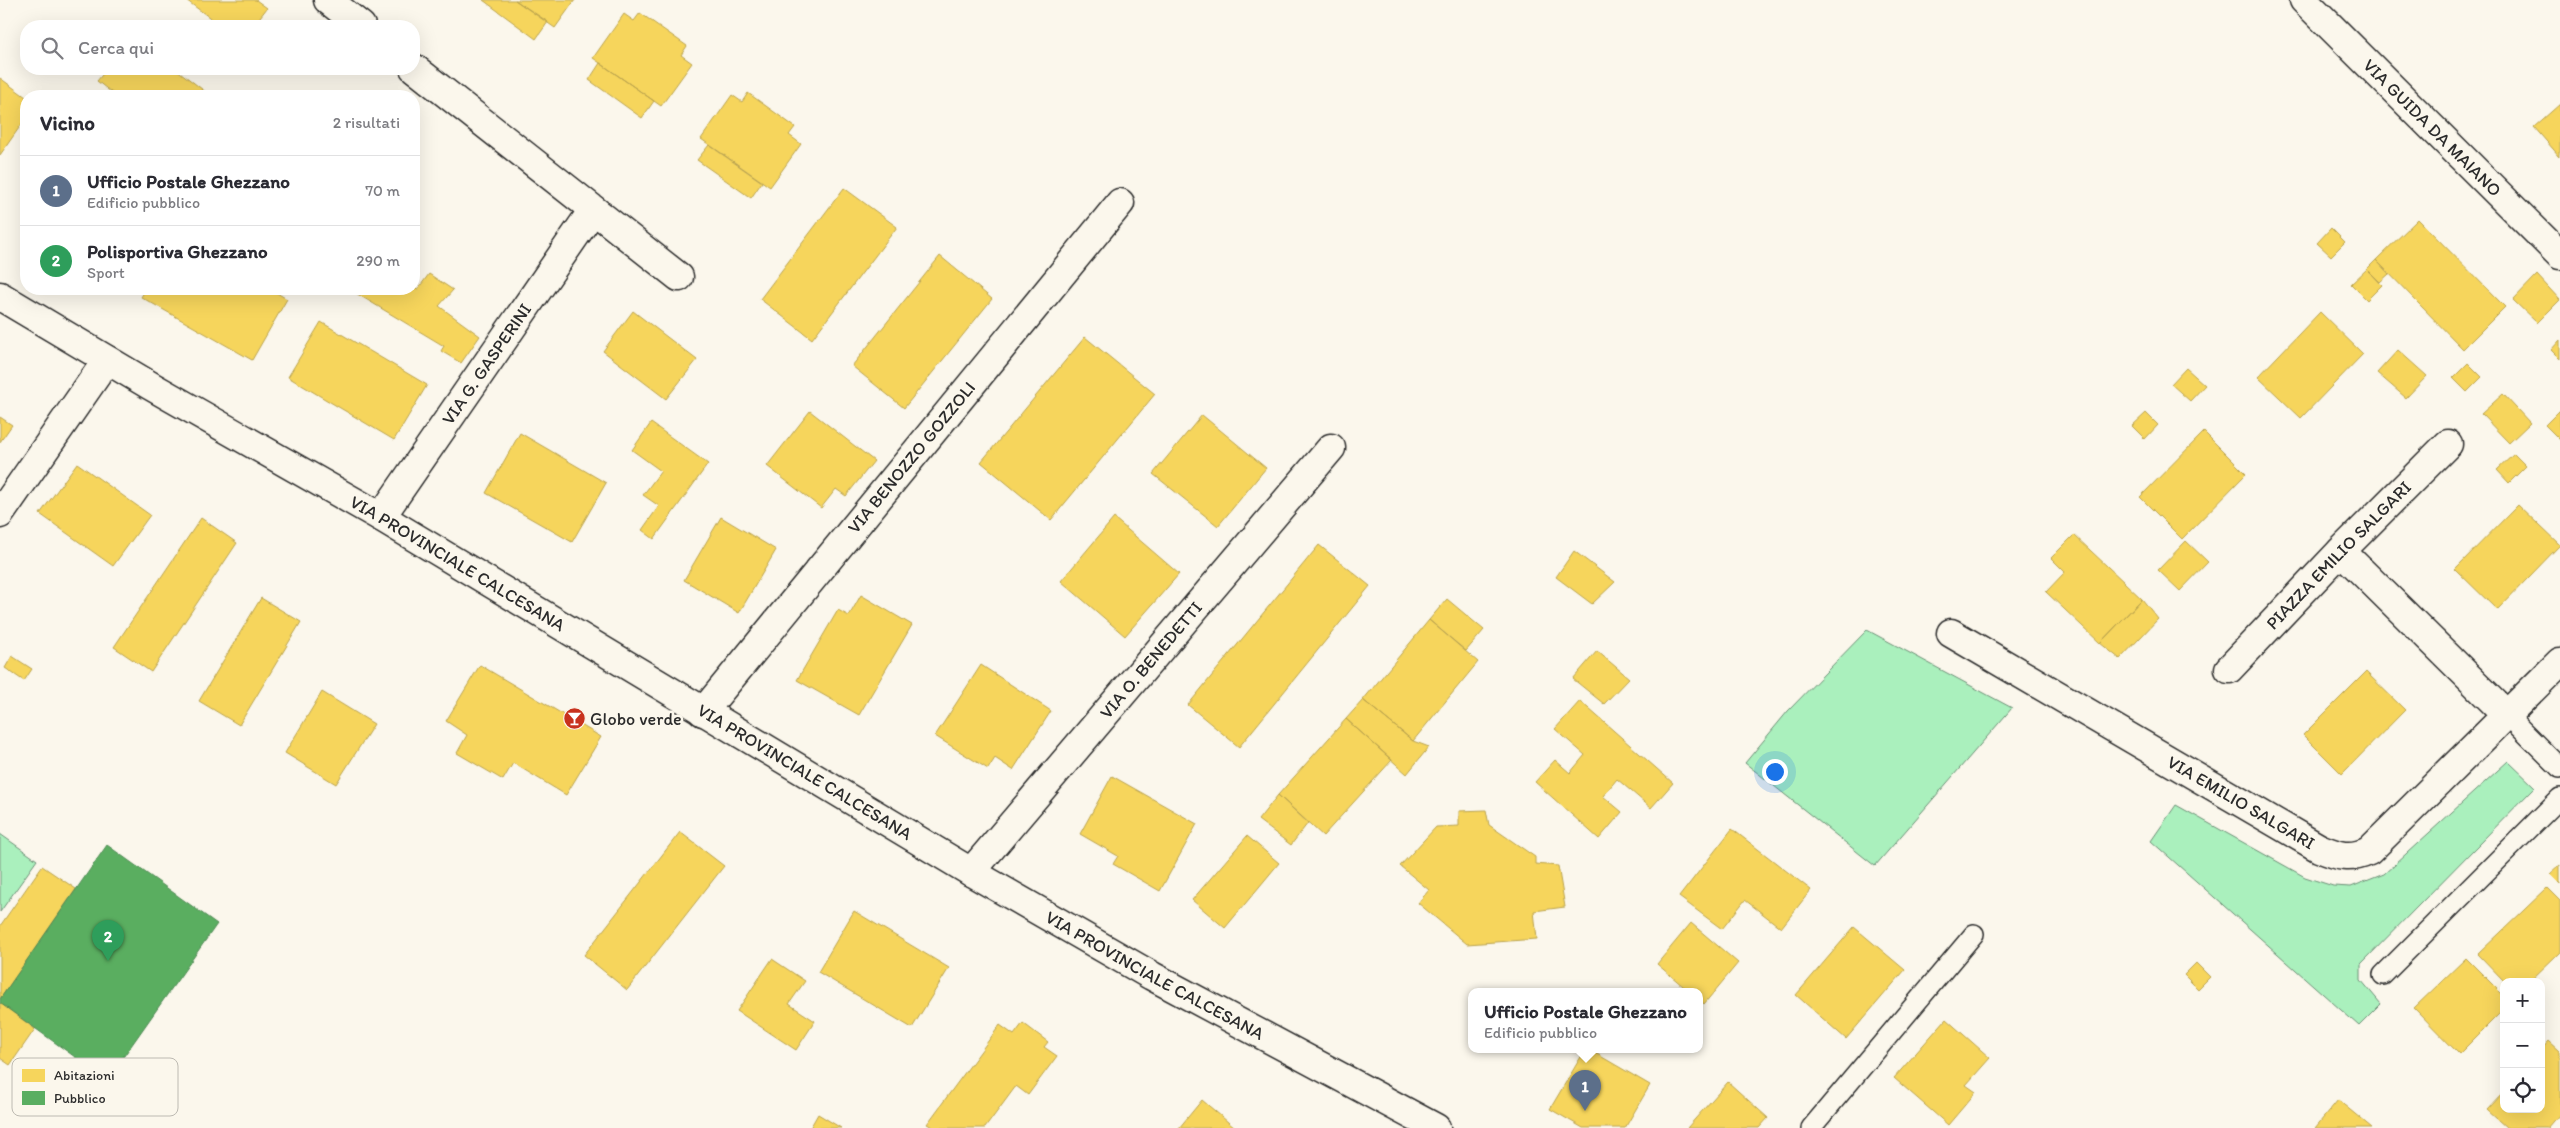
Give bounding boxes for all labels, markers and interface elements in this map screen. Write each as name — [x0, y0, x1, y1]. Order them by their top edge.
search box — [20, 20, 420, 75]
icon: search — [38, 34, 66, 62]
text: Cerca qui — [78, 36, 154, 59]
street label: VIA GUIDA DA MAIANO — [2358, 54, 2506, 201]
text: Vicino — [40, 110, 95, 135]
text: 2 risultati — [333, 113, 400, 132]
text: Ufficio Postale Ghezzano — [87, 170, 290, 193]
text: 1 — [52, 181, 60, 200]
text: 70 m — [365, 181, 400, 200]
text: Edificio pubblico — [87, 193, 200, 212]
text: Polisportiva Ghezzano — [87, 240, 268, 263]
text: 2 — [52, 251, 60, 270]
text: 290 m — [356, 251, 400, 270]
text: Sport — [87, 263, 125, 282]
street label: VIA G. GASPERINI — [437, 299, 536, 429]
street label: VIA BENOZZO GOZZOLI — [843, 377, 980, 538]
street label: PIAZZA EMILIO SALGARI — [2261, 476, 2416, 634]
street label: VIA PROVINCIALE CALCESANA — [346, 491, 570, 636]
street label: VIA O. BENEDETTI — [1095, 597, 1207, 723]
street label: VIA PROVINCIALE CALCESANA — [693, 699, 917, 845]
bar icon: Globo verde — [562, 707, 586, 731]
place label: Globo verde — [590, 708, 682, 730]
street label: VIA EMILIO SALGARI — [2163, 751, 2319, 854]
your location — [1762, 759, 1788, 785]
street label: VIA PROVINCIALE CALCESANA — [1041, 906, 1268, 1045]
pin: 2 — [92, 920, 124, 961]
map controls — [2500, 978, 2545, 1113]
button: + — [2500, 978, 2545, 1023]
popup — [1468, 988, 1703, 1053]
text: Ufficio Postale Ghezzano — [1484, 1000, 1687, 1023]
text: Edificio pubblico — [1484, 1023, 1597, 1042]
button: − — [2500, 1023, 2545, 1068]
legend — [12, 1058, 178, 1116]
text: Abitazioni — [54, 1067, 115, 1084]
button: locate — [2500, 1068, 2545, 1113]
pin: 1 — [1569, 1070, 1601, 1111]
text: Pubblico — [54, 1090, 106, 1107]

